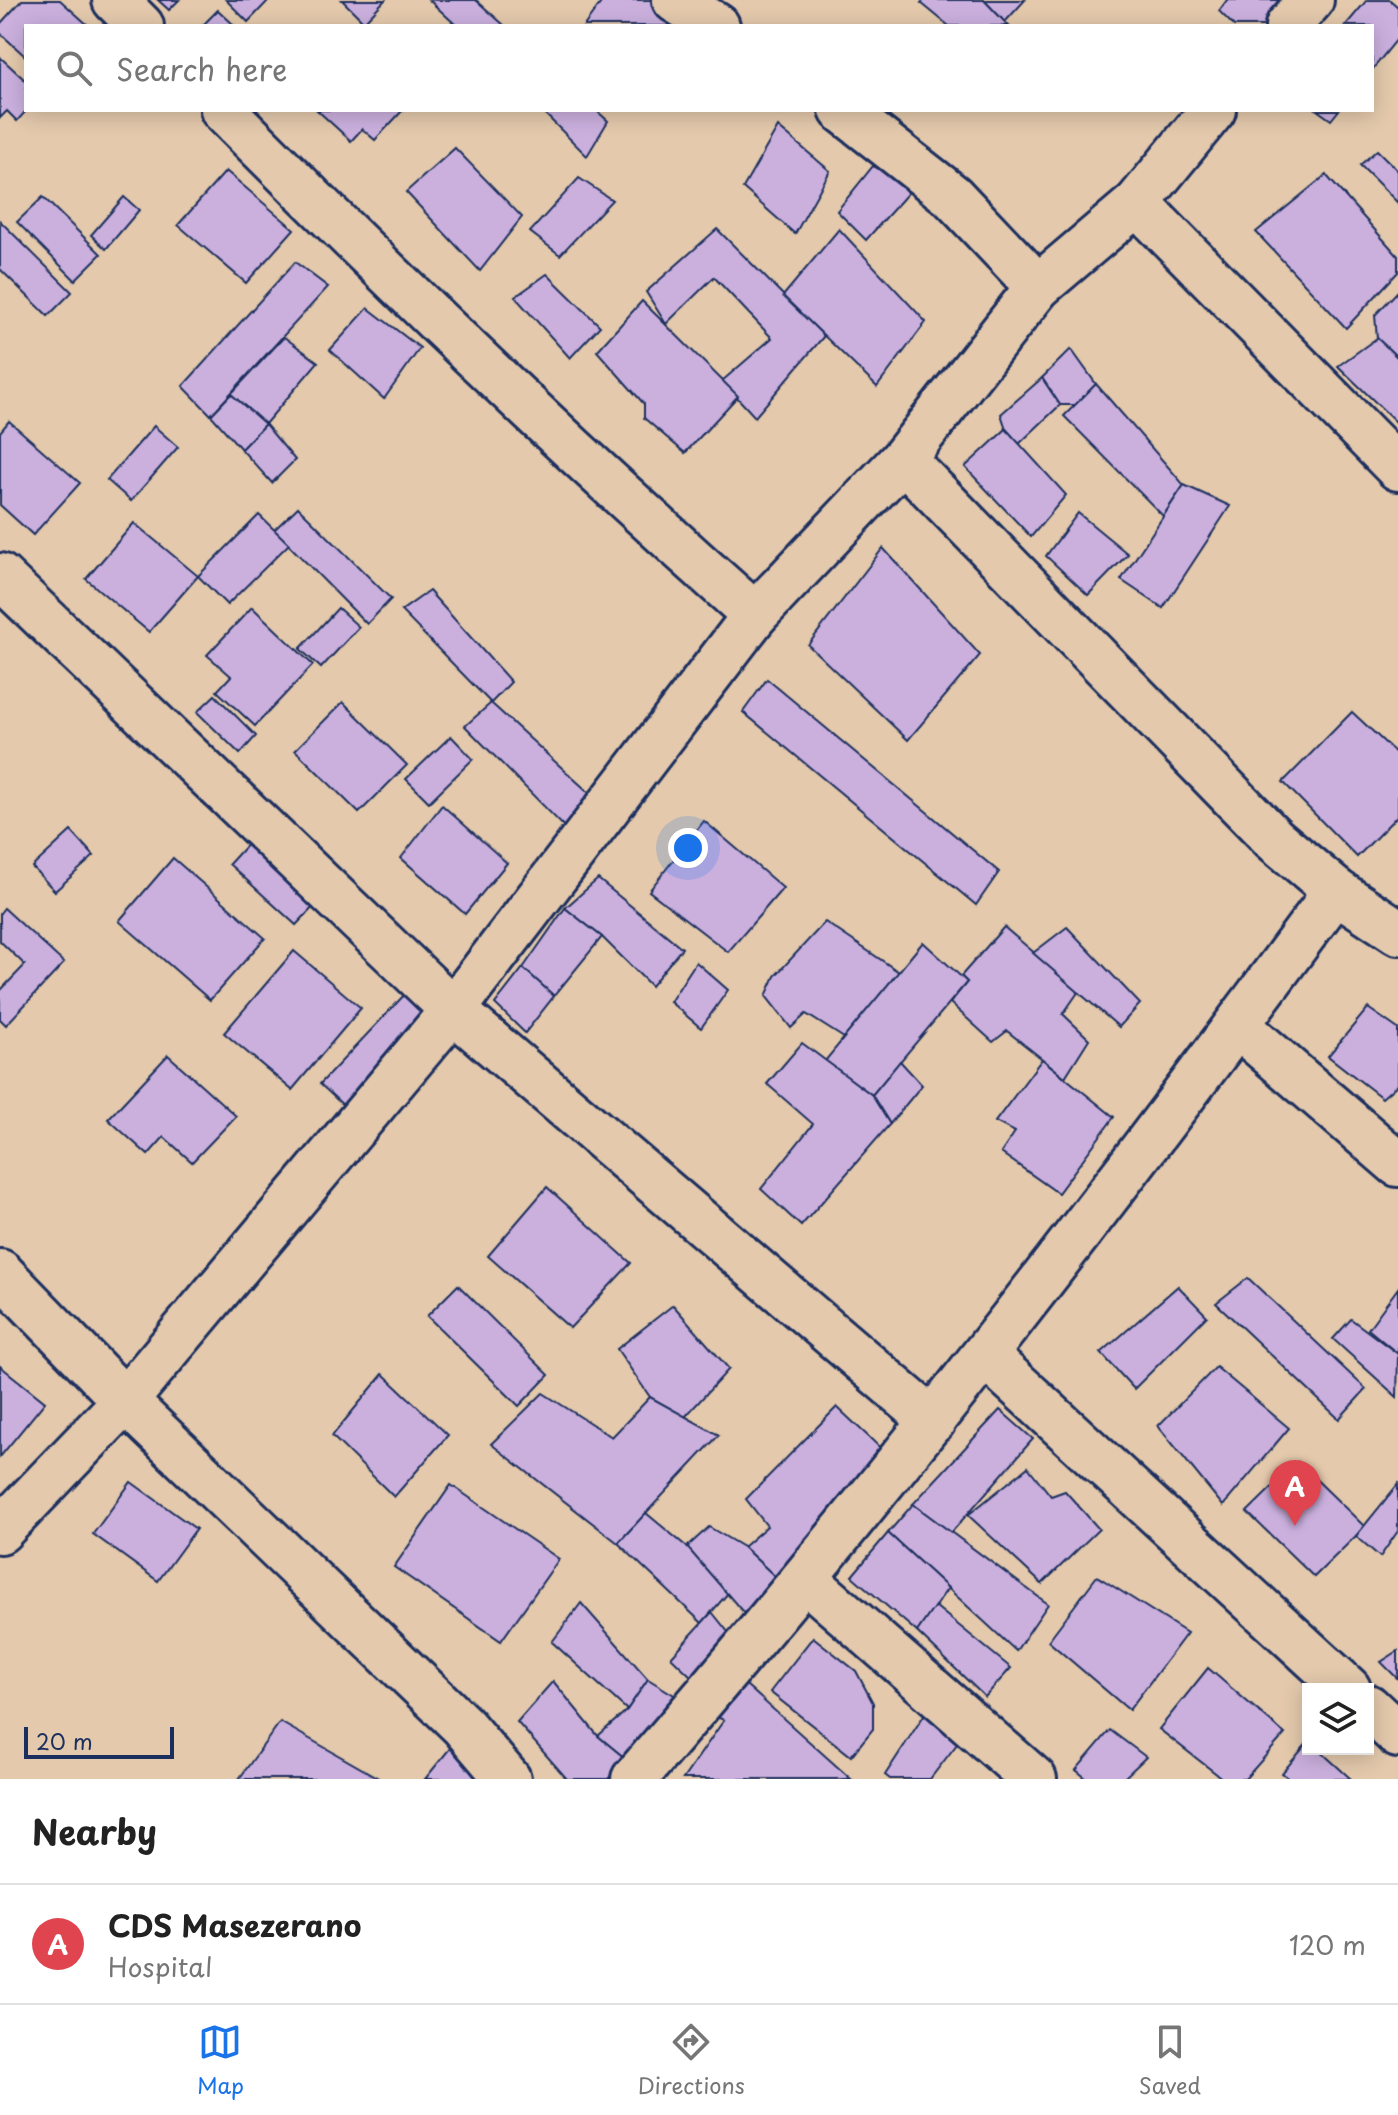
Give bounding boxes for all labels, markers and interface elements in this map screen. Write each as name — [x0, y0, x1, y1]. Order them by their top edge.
search box — [24, 24, 1374, 112]
icon: search — [52, 46, 96, 90]
text: Search here — [116, 46, 288, 91]
your location — [668, 828, 708, 868]
pin: A — [1269, 1460, 1321, 1526]
map controls — [1302, 1683, 1374, 1755]
button: layers — [1302, 1683, 1374, 1755]
scale bar — [24, 1723, 174, 1759]
text: 20 m — [36, 1724, 93, 1757]
text: Nearby — [32, 1805, 157, 1857]
text: CDS Masezerano — [108, 1902, 361, 1947]
text: A — [48, 1925, 68, 1964]
text: 120 m — [1289, 1925, 1366, 1964]
text: Hospital — [108, 1947, 212, 1986]
tab: Map — [197, 2020, 244, 2101]
tab: Directions — [638, 2020, 745, 2101]
tab: Saved — [1139, 2020, 1201, 2101]

